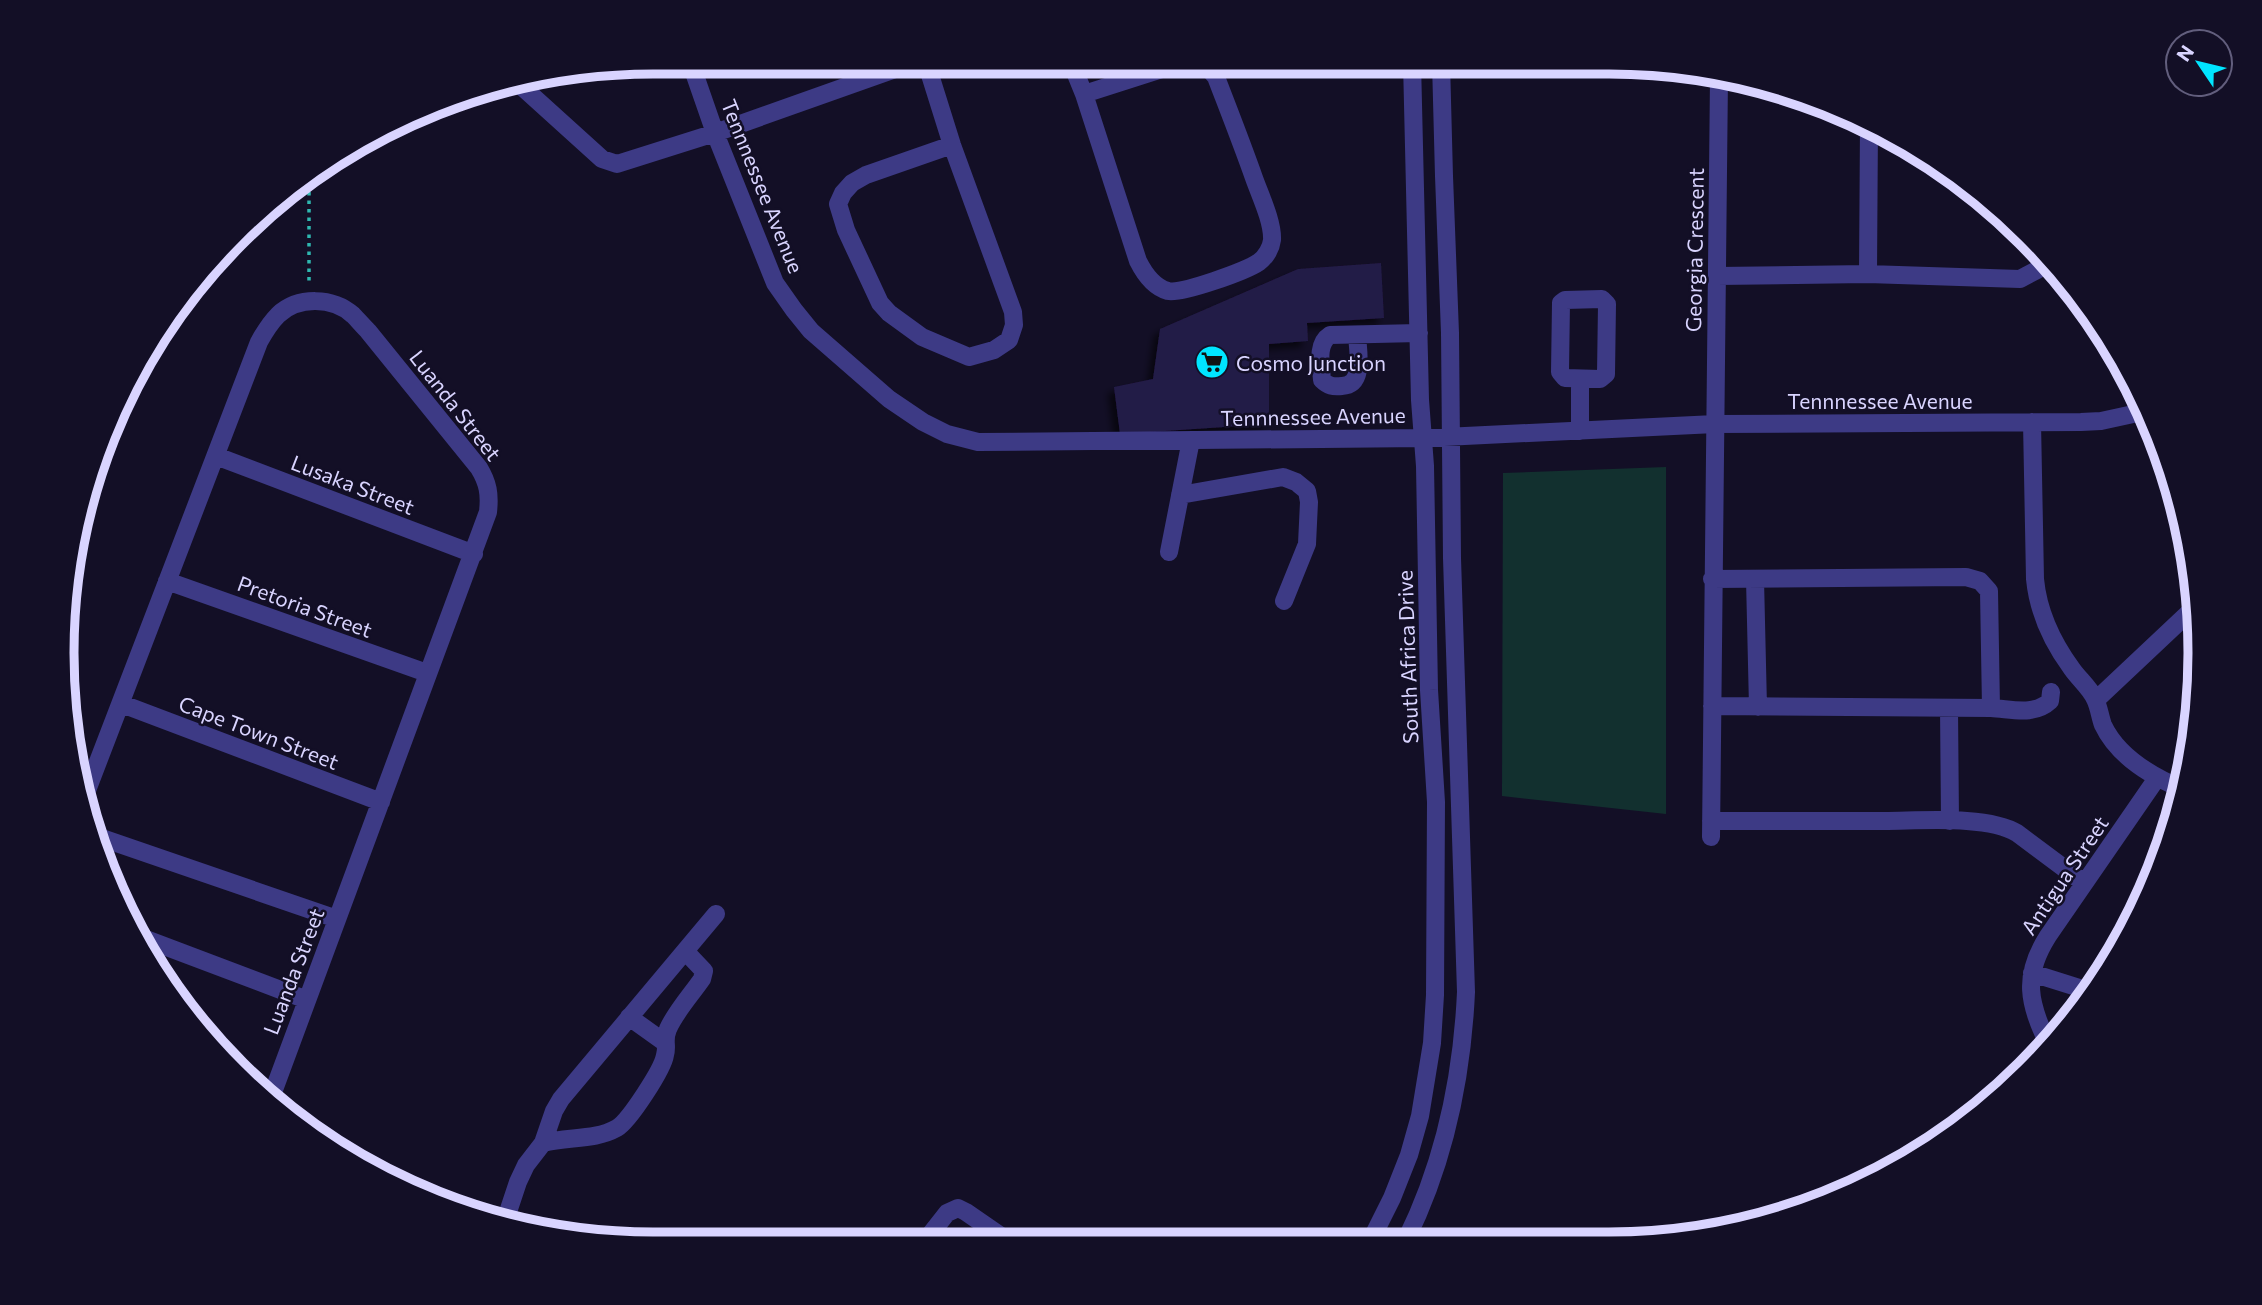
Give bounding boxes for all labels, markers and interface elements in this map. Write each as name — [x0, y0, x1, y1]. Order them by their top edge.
north arrow — [2164, 28, 2234, 98]
text: N — [2171, 41, 2198, 65]
street label: Tennnessee Avenue — [717, 95, 809, 277]
street label: Georgia Crescent — [1680, 168, 1708, 332]
supermarket icon: Cosmo Junction — [1193, 343, 1231, 381]
street label: Luanda Street — [405, 345, 507, 465]
place label: Cosmo Junction — [1236, 350, 1386, 375]
street label: Tennnessee Avenue — [1787, 388, 1973, 413]
street label: Tennnessee Avenue — [1220, 402, 1406, 430]
street label: Lusaka Street — [288, 449, 418, 519]
street label: Pretoria Street — [234, 570, 376, 642]
street label: South Africa Drive — [1391, 570, 1423, 744]
street label: Cape Town Street — [176, 690, 342, 774]
street label: Antigua Street — [2015, 811, 2113, 939]
street label: Luanda Street — [257, 904, 329, 1038]

